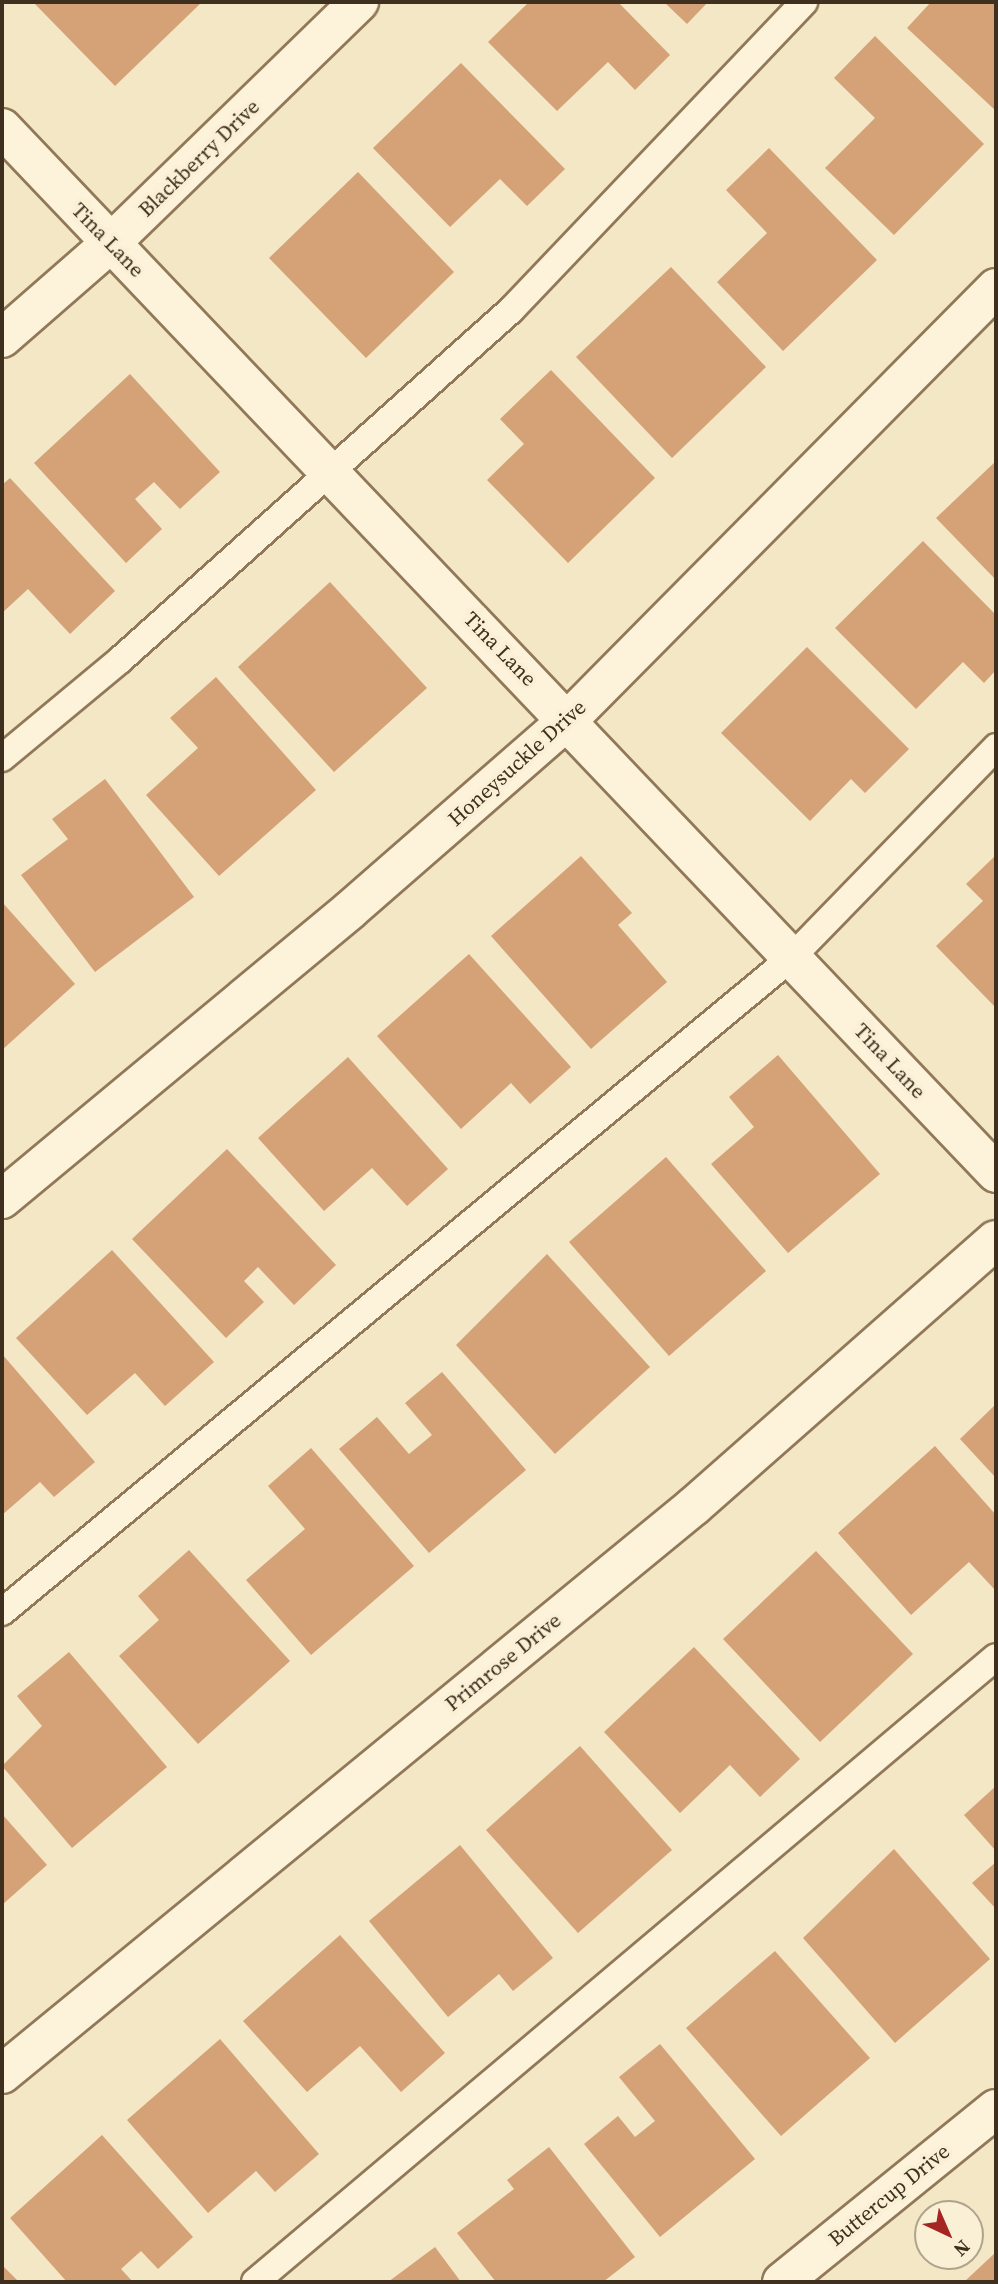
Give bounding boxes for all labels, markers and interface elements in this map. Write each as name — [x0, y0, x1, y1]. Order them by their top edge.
street label: Blackberry Drive — [133, 94, 265, 222]
street label: Tina Lane — [66, 198, 150, 282]
street label: Tina Lane — [458, 607, 542, 691]
street label: Honeysuckle Drive — [443, 695, 591, 831]
street label: Tina Lane — [849, 1018, 931, 1104]
street label: Primrose Drive — [440, 1608, 566, 1716]
street label: Buttercup Drive — [823, 2139, 955, 2251]
north arrow — [914, 2200, 984, 2270]
text: N — [948, 2235, 976, 2263]

